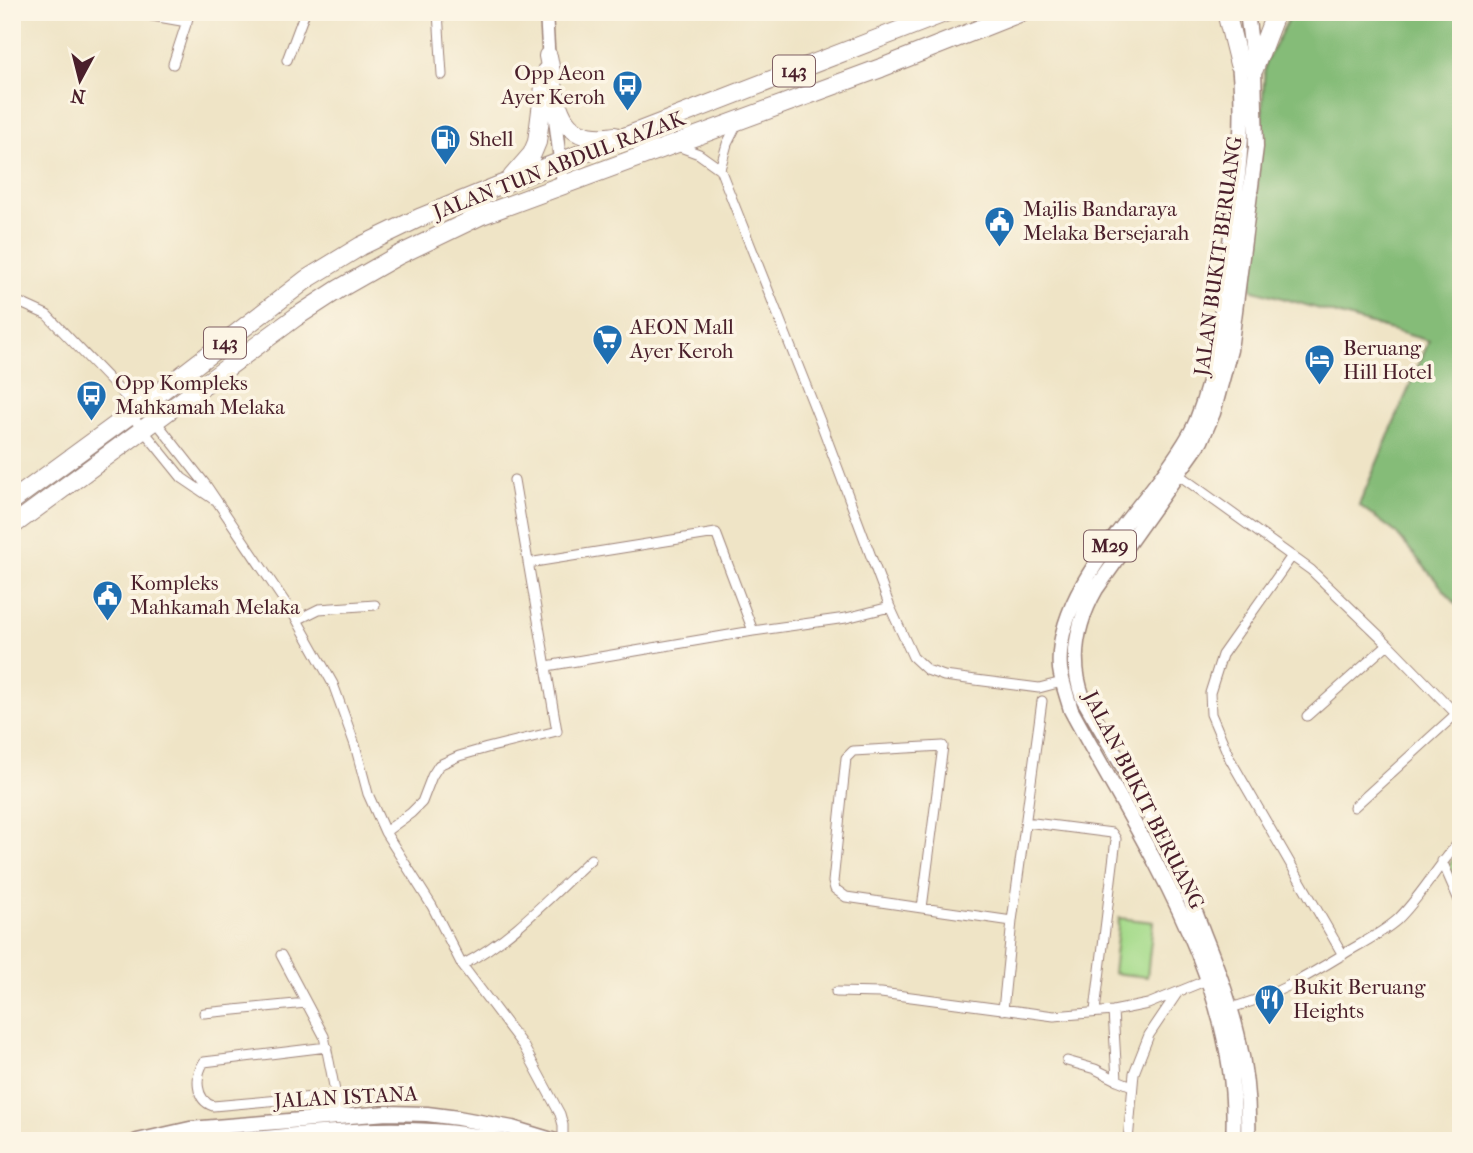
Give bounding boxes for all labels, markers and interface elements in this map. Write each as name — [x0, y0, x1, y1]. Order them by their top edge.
north arrow — [46, 46, 116, 116]
road number: 143 — [773, 55, 815, 86]
place label: Opp Aeon Ayer Keroh — [500, 61, 605, 109]
bus stop icon: Opp Aeon Ayer Keroh — [611, 68, 645, 112]
text: N — [69, 84, 87, 108]
street label: JALAN TUN ABDUL RAZAK — [428, 105, 690, 225]
fuel station icon: Shell — [429, 122, 463, 166]
place label: Shell — [469, 127, 514, 151]
street label: JALAN BUKIT BERUANG — [1189, 135, 1247, 379]
place label: Majlis Bandaraya Melaka Bersejarah — [1023, 197, 1190, 245]
public building icon: Majlis Bandaraya Melaka Bersejarah — [983, 204, 1017, 248]
place label: AEON Mall Ayer Keroh — [629, 315, 734, 363]
supermarket icon: AEON Mall Ayer Keroh — [590, 322, 624, 366]
road number: 143 — [204, 328, 246, 358]
place label: Beruang Hill Hotel — [1343, 336, 1433, 384]
hotel icon: Beruang Hill Hotel — [1303, 343, 1337, 387]
place label: Opp Kompleks Mahkamah Melaka — [115, 371, 285, 419]
bus stop icon: Opp Kompleks Mahkamah Melaka — [75, 378, 109, 422]
road number: M29 — [1084, 530, 1136, 562]
place label: Kompleks Mahkamah Melaka — [130, 571, 300, 619]
public building icon: Kompleks Mahkamah Melaka — [90, 578, 124, 622]
street label: JALAN BUKIT BERUANG — [1078, 685, 1210, 913]
place label: Bukit Beruang Heights — [1293, 975, 1426, 1023]
restaurant icon: Bukit Beruang Heights — [1253, 982, 1287, 1026]
street label: JALAN ISTANA — [272, 1081, 419, 1113]

